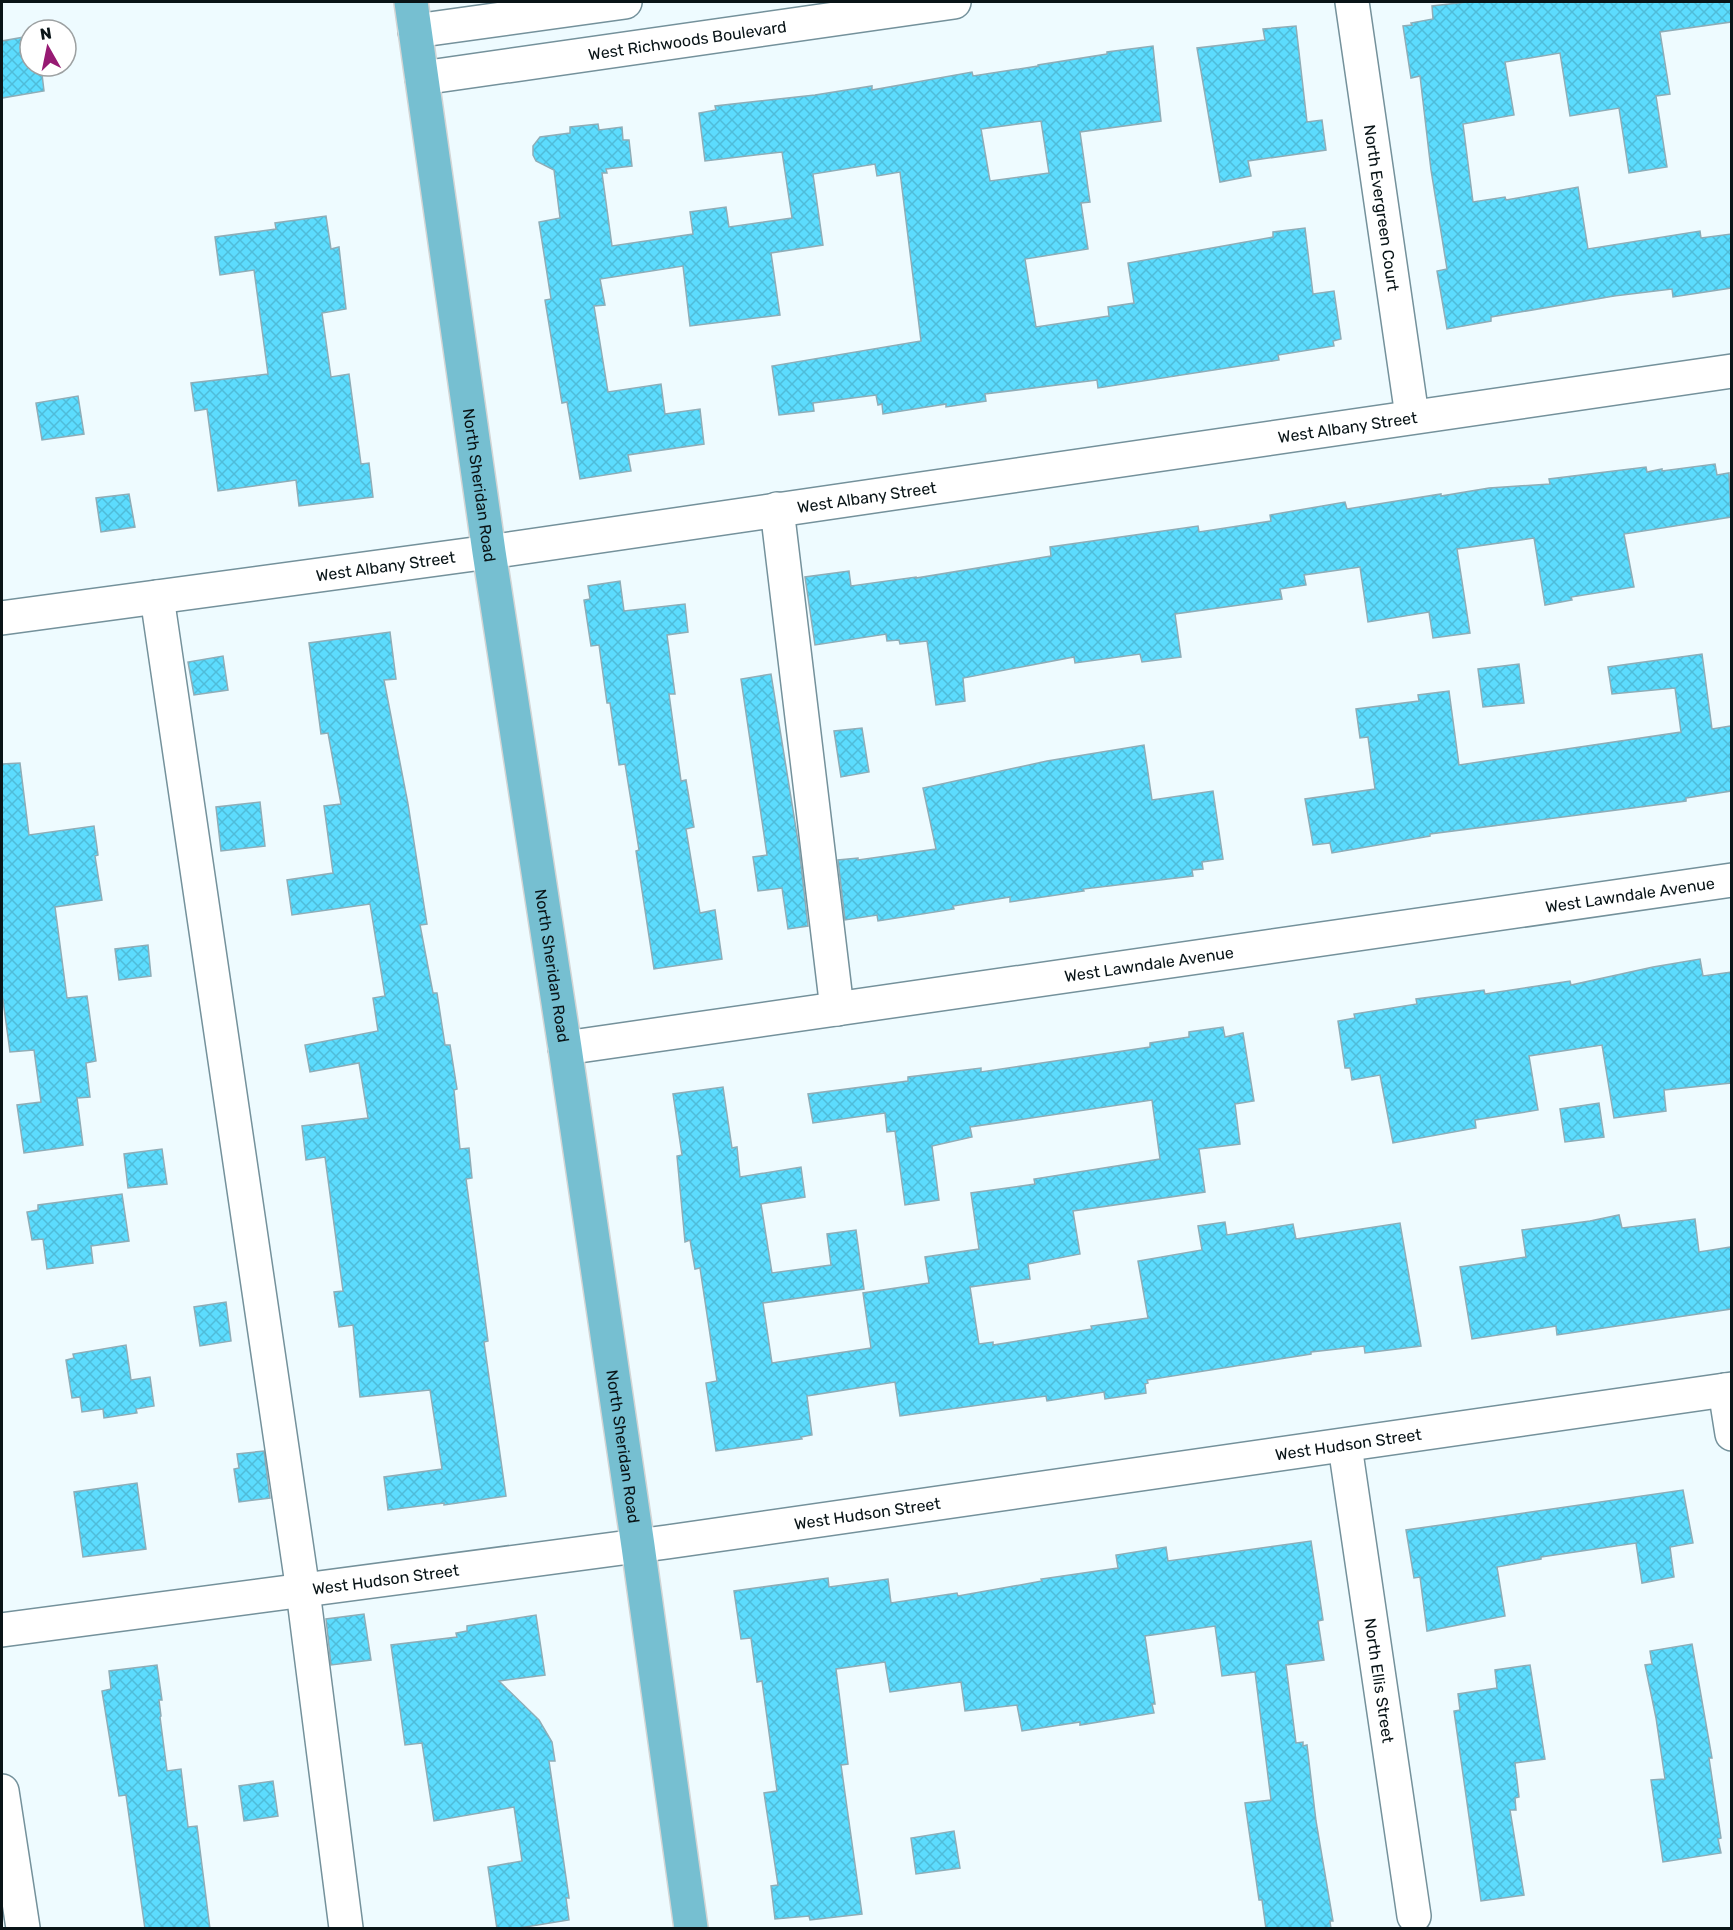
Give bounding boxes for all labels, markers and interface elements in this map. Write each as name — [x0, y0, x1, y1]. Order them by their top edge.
street label: West Richwoods Boulevard — [587, 17, 788, 64]
north arrow — [18, 18, 78, 78]
text: N — [39, 23, 53, 44]
street label: North Evergreen Court — [1360, 123, 1403, 292]
street label: North Sheridan Road — [459, 407, 500, 563]
street label: West Albany Street — [1277, 407, 1418, 447]
street label: West Albany Street — [796, 477, 937, 517]
street label: West Albany Street — [315, 547, 456, 585]
street label: West Lawndale Avenue — [1544, 873, 1716, 916]
street label: North Sheridan Road — [531, 888, 574, 1044]
street label: West Lawndale Avenue — [1063, 942, 1235, 986]
street label: North Sheridan Road — [603, 1368, 644, 1524]
street label: West Hudson Street — [1274, 1424, 1423, 1464]
street label: West Hudson Street — [793, 1493, 942, 1533]
street label: West Hudson Street — [311, 1560, 460, 1598]
street label: North Ellis Street — [1361, 1617, 1398, 1744]

